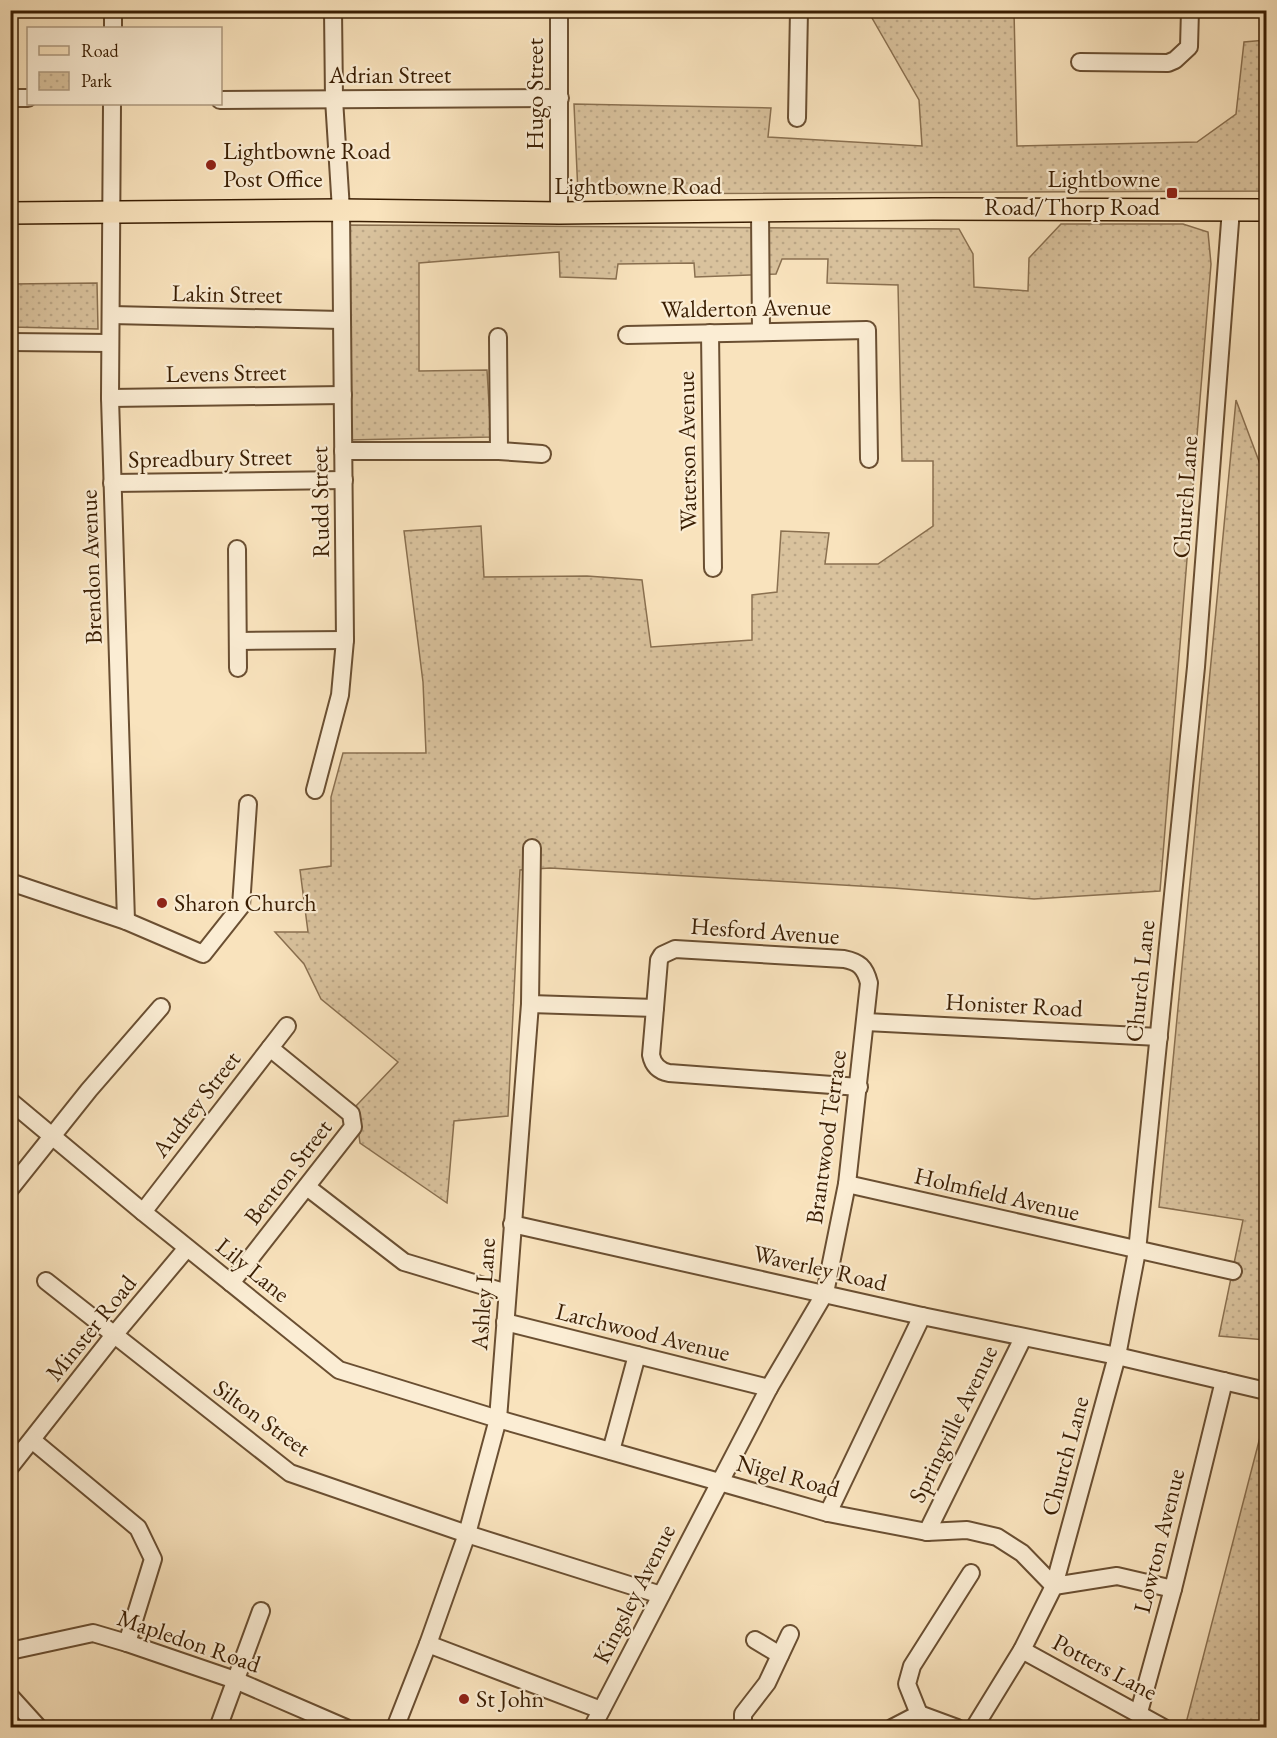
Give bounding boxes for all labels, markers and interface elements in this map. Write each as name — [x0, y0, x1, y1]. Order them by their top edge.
legend — [27, 27, 222, 105]
street label: Hugo Street — [519, 38, 550, 150]
text: Road — [81, 39, 120, 62]
street label: Adrian Street — [328, 59, 452, 90]
text: Park — [81, 69, 112, 92]
place label: Lightbowne Road Post Office — [223, 135, 391, 194]
marker: Lightbowne Road Post Office — [204, 158, 218, 172]
place label: Lightbowne Road/Thorp Road — [984, 163, 1161, 222]
street label: Lightbowne Road — [554, 170, 723, 201]
marker: Lightbowne Road/Thorp Road — [1165, 186, 1179, 200]
street label: Lakin Street — [171, 277, 283, 310]
street label: Walderton Avenue — [661, 291, 831, 324]
street label: Levens Street — [165, 356, 287, 389]
street label: Waterson Avenue — [670, 371, 703, 531]
street label: Church Lane — [1165, 435, 1204, 559]
street label: Spreadbury Street — [128, 441, 293, 474]
street label: Rudd Street — [303, 445, 336, 558]
street label: Brendon Avenue — [72, 489, 109, 645]
place label: Sharon Church — [174, 887, 317, 918]
marker: Sharon Church — [155, 896, 169, 910]
street label: Hesford Avenue — [689, 910, 841, 951]
street label: Church Lane — [1118, 918, 1161, 1044]
street label: Honister Road — [945, 985, 1084, 1024]
street label: Audrey Street — [144, 1044, 247, 1164]
street label: Brantwood Terrace — [798, 1048, 853, 1226]
street label: Benton Street — [237, 1112, 339, 1231]
street label: Holmfield Avenue — [911, 1159, 1083, 1228]
street label: Lily Lane — [210, 1230, 297, 1309]
street label: Ashley Lane — [463, 1237, 502, 1352]
street label: Waverley Road — [750, 1237, 891, 1298]
street label: Minster Road — [38, 1268, 143, 1387]
street label: Larchwood Avenue — [553, 1295, 733, 1368]
street label: Springville Avenue — [901, 1340, 1004, 1508]
street label: Silton Street — [208, 1372, 317, 1463]
street label: Church Lane — [1034, 1393, 1095, 1519]
street label: Nigel Road — [733, 1447, 844, 1504]
street label: Lowton Avenue — [1126, 1465, 1191, 1616]
street label: Kingsley Avenue — [585, 1519, 682, 1669]
street label: Mapledon Road — [113, 1602, 266, 1680]
street label: Potters Lane — [1047, 1626, 1163, 1707]
place label: St John — [476, 1683, 545, 1714]
marker: St John — [457, 1692, 471, 1706]

